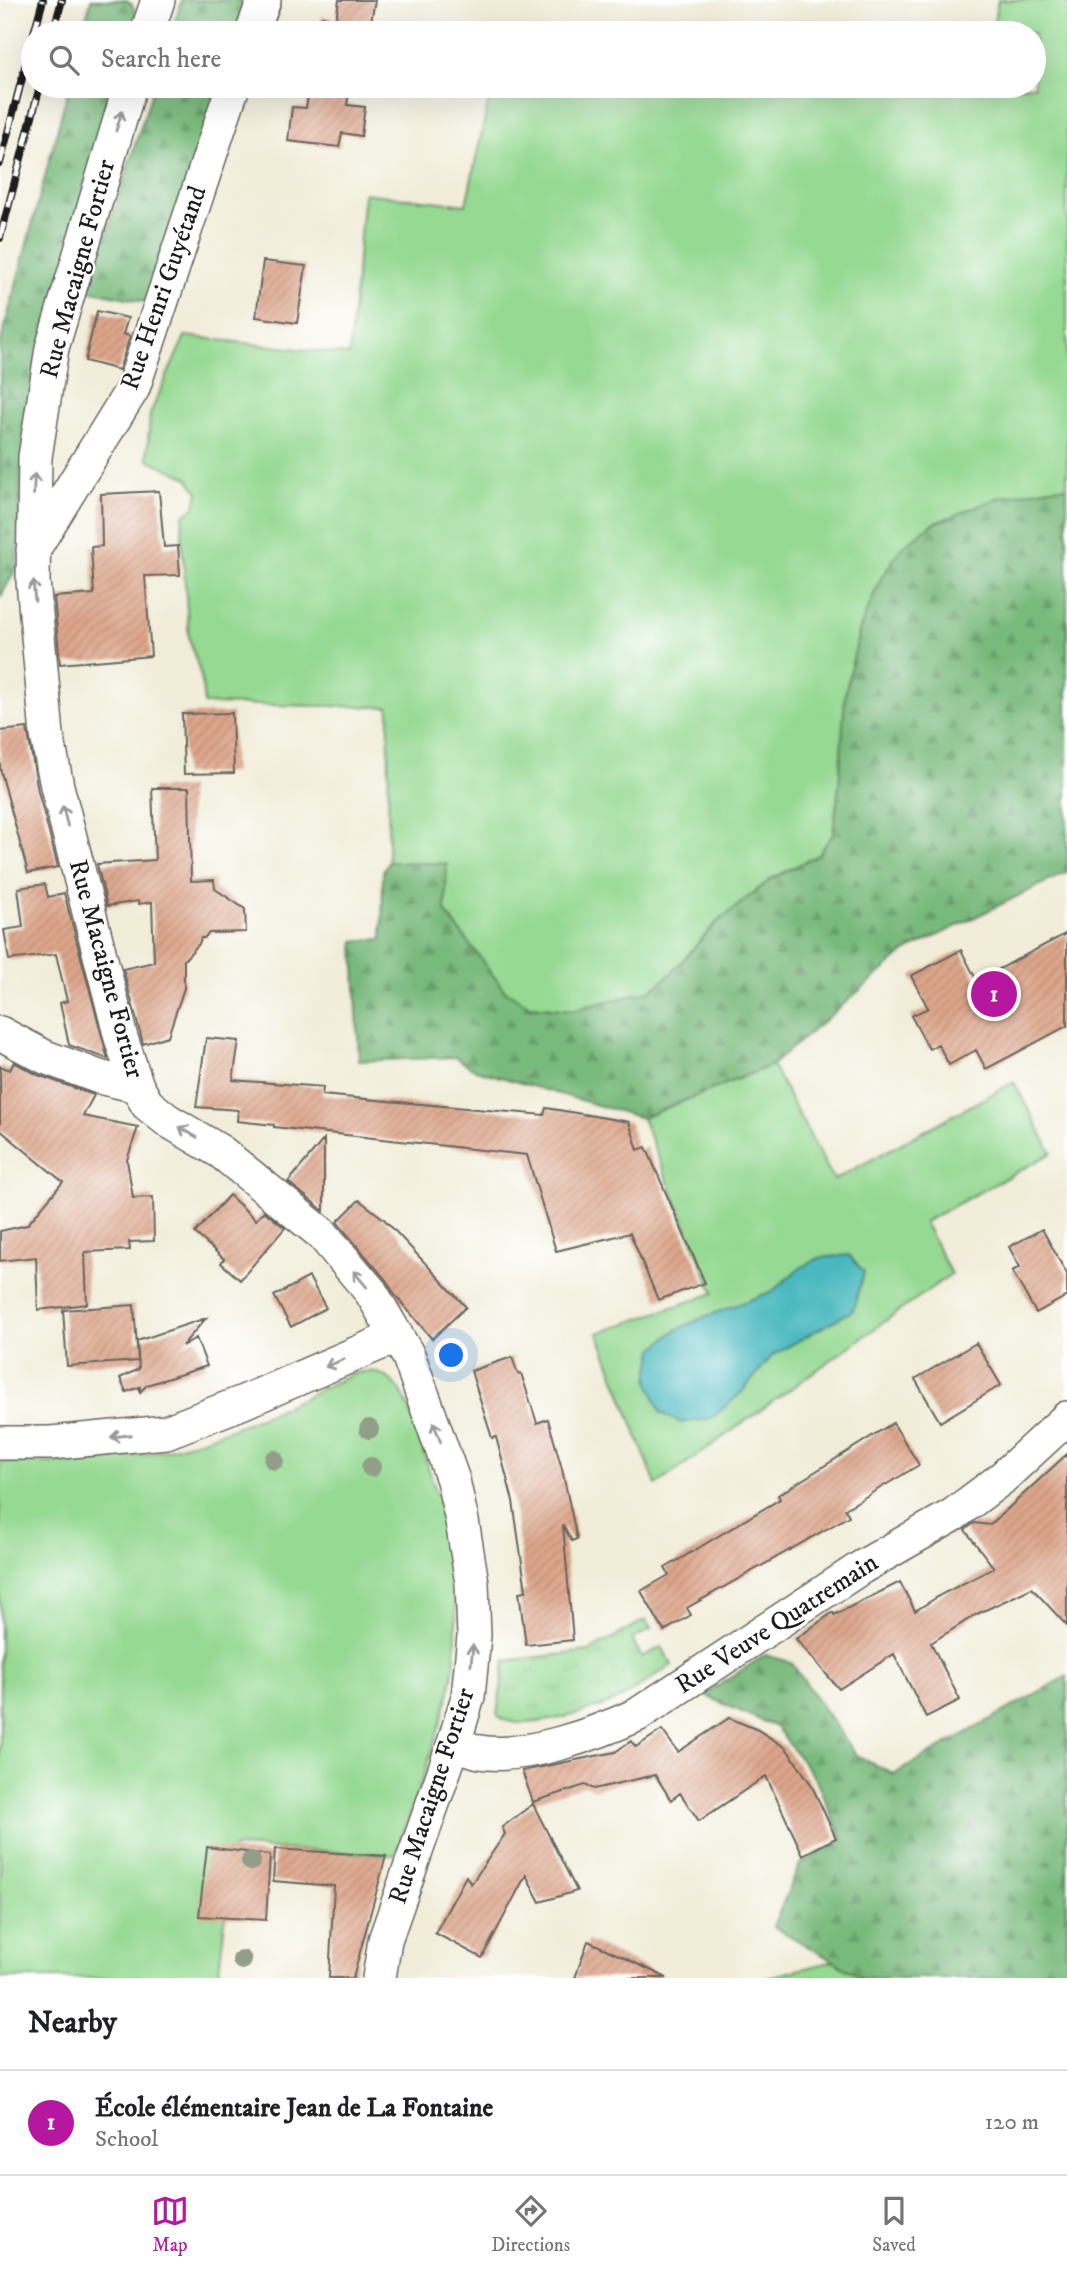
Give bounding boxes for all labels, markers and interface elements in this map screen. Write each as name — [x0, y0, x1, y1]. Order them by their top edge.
search box — [21, 21, 1046, 98]
icon: search — [45, 41, 83, 79]
text: Search here — [101, 43, 221, 76]
one-way arrow — [113, 110, 126, 132]
street label: Rue Macaigne Fortier — [33, 156, 123, 382]
street label: Rue Henri Guyétand — [114, 182, 214, 394]
one-way arrow — [27, 473, 41, 496]
one-way arrow — [27, 580, 40, 603]
one-way arrow — [58, 805, 71, 828]
street label: Rue Macaigne Fortier — [61, 856, 151, 1082]
pin: 1 — [971, 968, 1017, 1020]
one-way arrow — [178, 1125, 198, 1139]
one-way arrow — [352, 1270, 368, 1288]
your location — [434, 1338, 468, 1372]
one-way arrow — [324, 1357, 346, 1370]
one-way arrow — [430, 1421, 442, 1443]
one-way arrow — [110, 1430, 133, 1443]
street label: Rue Veuve Quatremain — [670, 1546, 885, 1702]
one-way arrow — [466, 1644, 479, 1666]
street label: Rue Macaigne Fortier — [382, 1684, 483, 1908]
text: Nearby — [28, 2005, 117, 2042]
text: École élémentaire Jean de La Fontaine — [95, 2092, 493, 2125]
text: 1 — [47, 2108, 55, 2137]
text: 120 m — [985, 2108, 1039, 2137]
text: School — [95, 2125, 158, 2154]
tab: Map — [151, 2192, 189, 2257]
tab: Directions — [491, 2192, 570, 2257]
tab: Saved — [872, 2192, 916, 2257]

